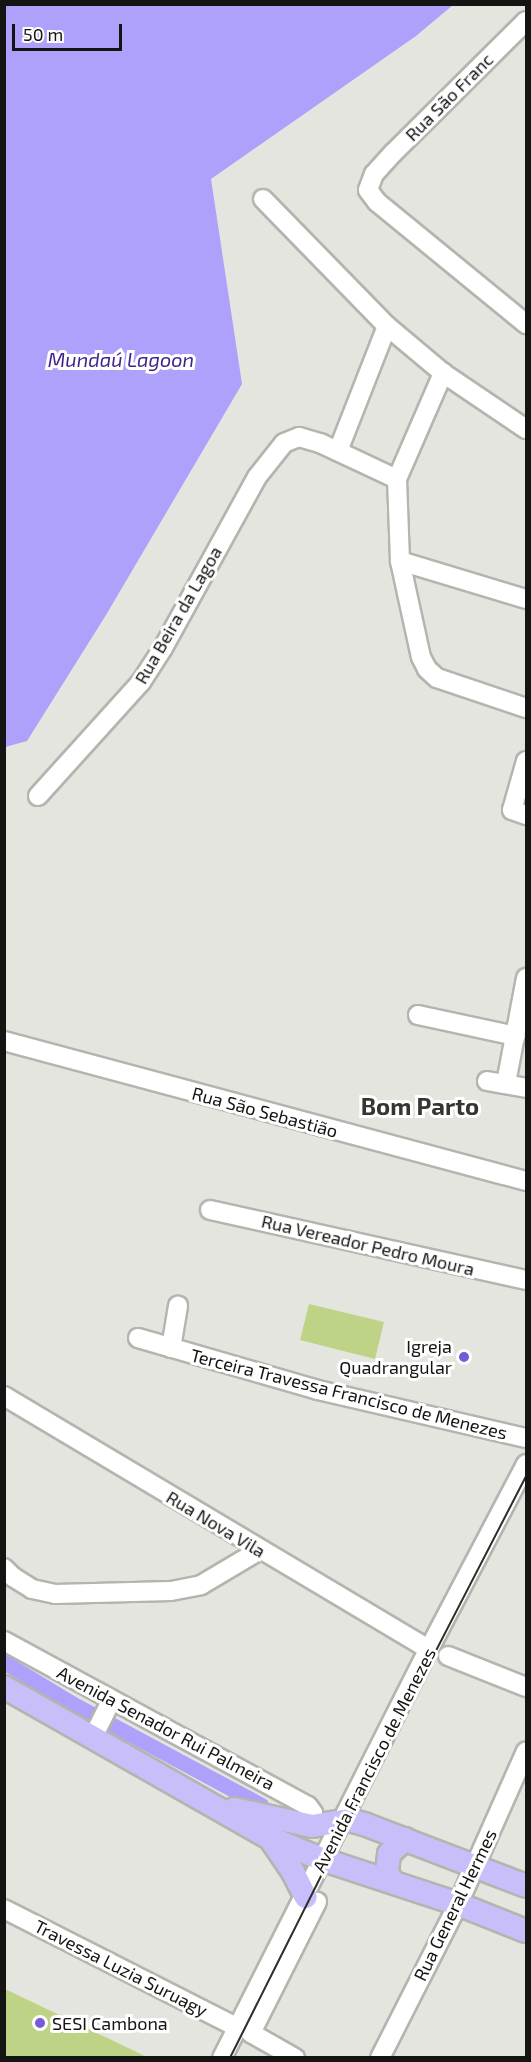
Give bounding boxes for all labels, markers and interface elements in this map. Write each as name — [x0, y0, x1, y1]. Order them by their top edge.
scale bar — [15, 12, 124, 50]
text: 50 m — [23, 23, 63, 45]
street label: Rua São Franc — [401, 49, 497, 145]
water label: Mundaú Lagoon — [48, 347, 194, 371]
street label: Rua Beira da Lagoa — [130, 542, 226, 688]
street label: Rua São Sebastião — [190, 1082, 340, 1142]
district label: Bom Parto — [361, 1092, 479, 1120]
street label: Rua Vereador Pedro Moura — [259, 1210, 477, 1280]
place label: Igreja Quadrangular — [339, 1336, 452, 1378]
street label: Terceira Travessa Francisco de Menezes — [188, 1344, 510, 1444]
marker: Igreja Quadrangular — [457, 1350, 471, 1364]
street label: Rua Nova Vila — [162, 1486, 270, 1562]
street label: Avenida Francisco de Menezes — [308, 1644, 440, 1876]
street label: Avenida Senador Rui Palmeira — [53, 1661, 279, 1795]
street label: Rua General Hermes — [409, 1826, 501, 1984]
street label: Travessa Luzia Suruagy — [31, 1915, 211, 2021]
place label: SESI Cambona — [52, 2012, 168, 2034]
marker: SESI Cambona — [33, 2016, 47, 2030]

